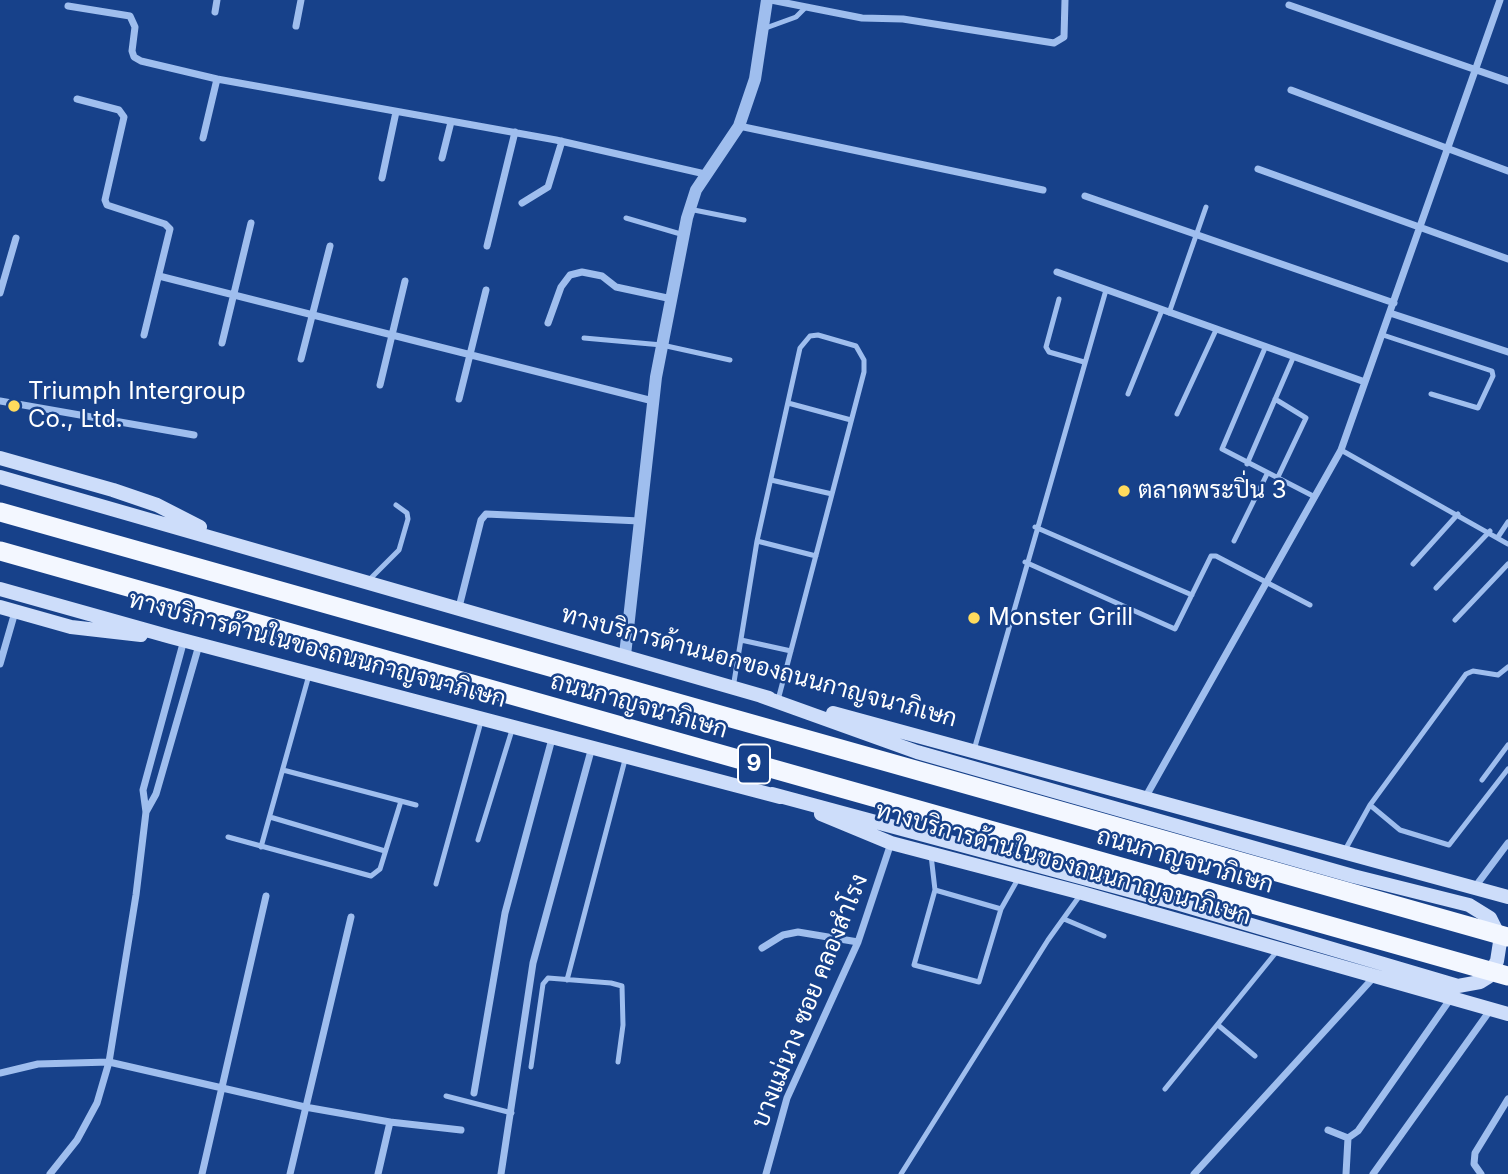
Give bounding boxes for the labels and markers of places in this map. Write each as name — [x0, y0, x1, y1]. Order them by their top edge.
place label: Triumph Intergroup Co., Ltd. — [28, 378, 246, 434]
marker: Triumph Intergroup Co., Ltd. — [6, 398, 22, 414]
place label: ตลาดพระปิ่น 3 — [1138, 477, 1287, 505]
marker: ตลาดพระปิ่น 3 — [1116, 483, 1132, 499]
place label: Monster Grill — [988, 604, 1133, 632]
marker: Monster Grill — [966, 610, 982, 626]

